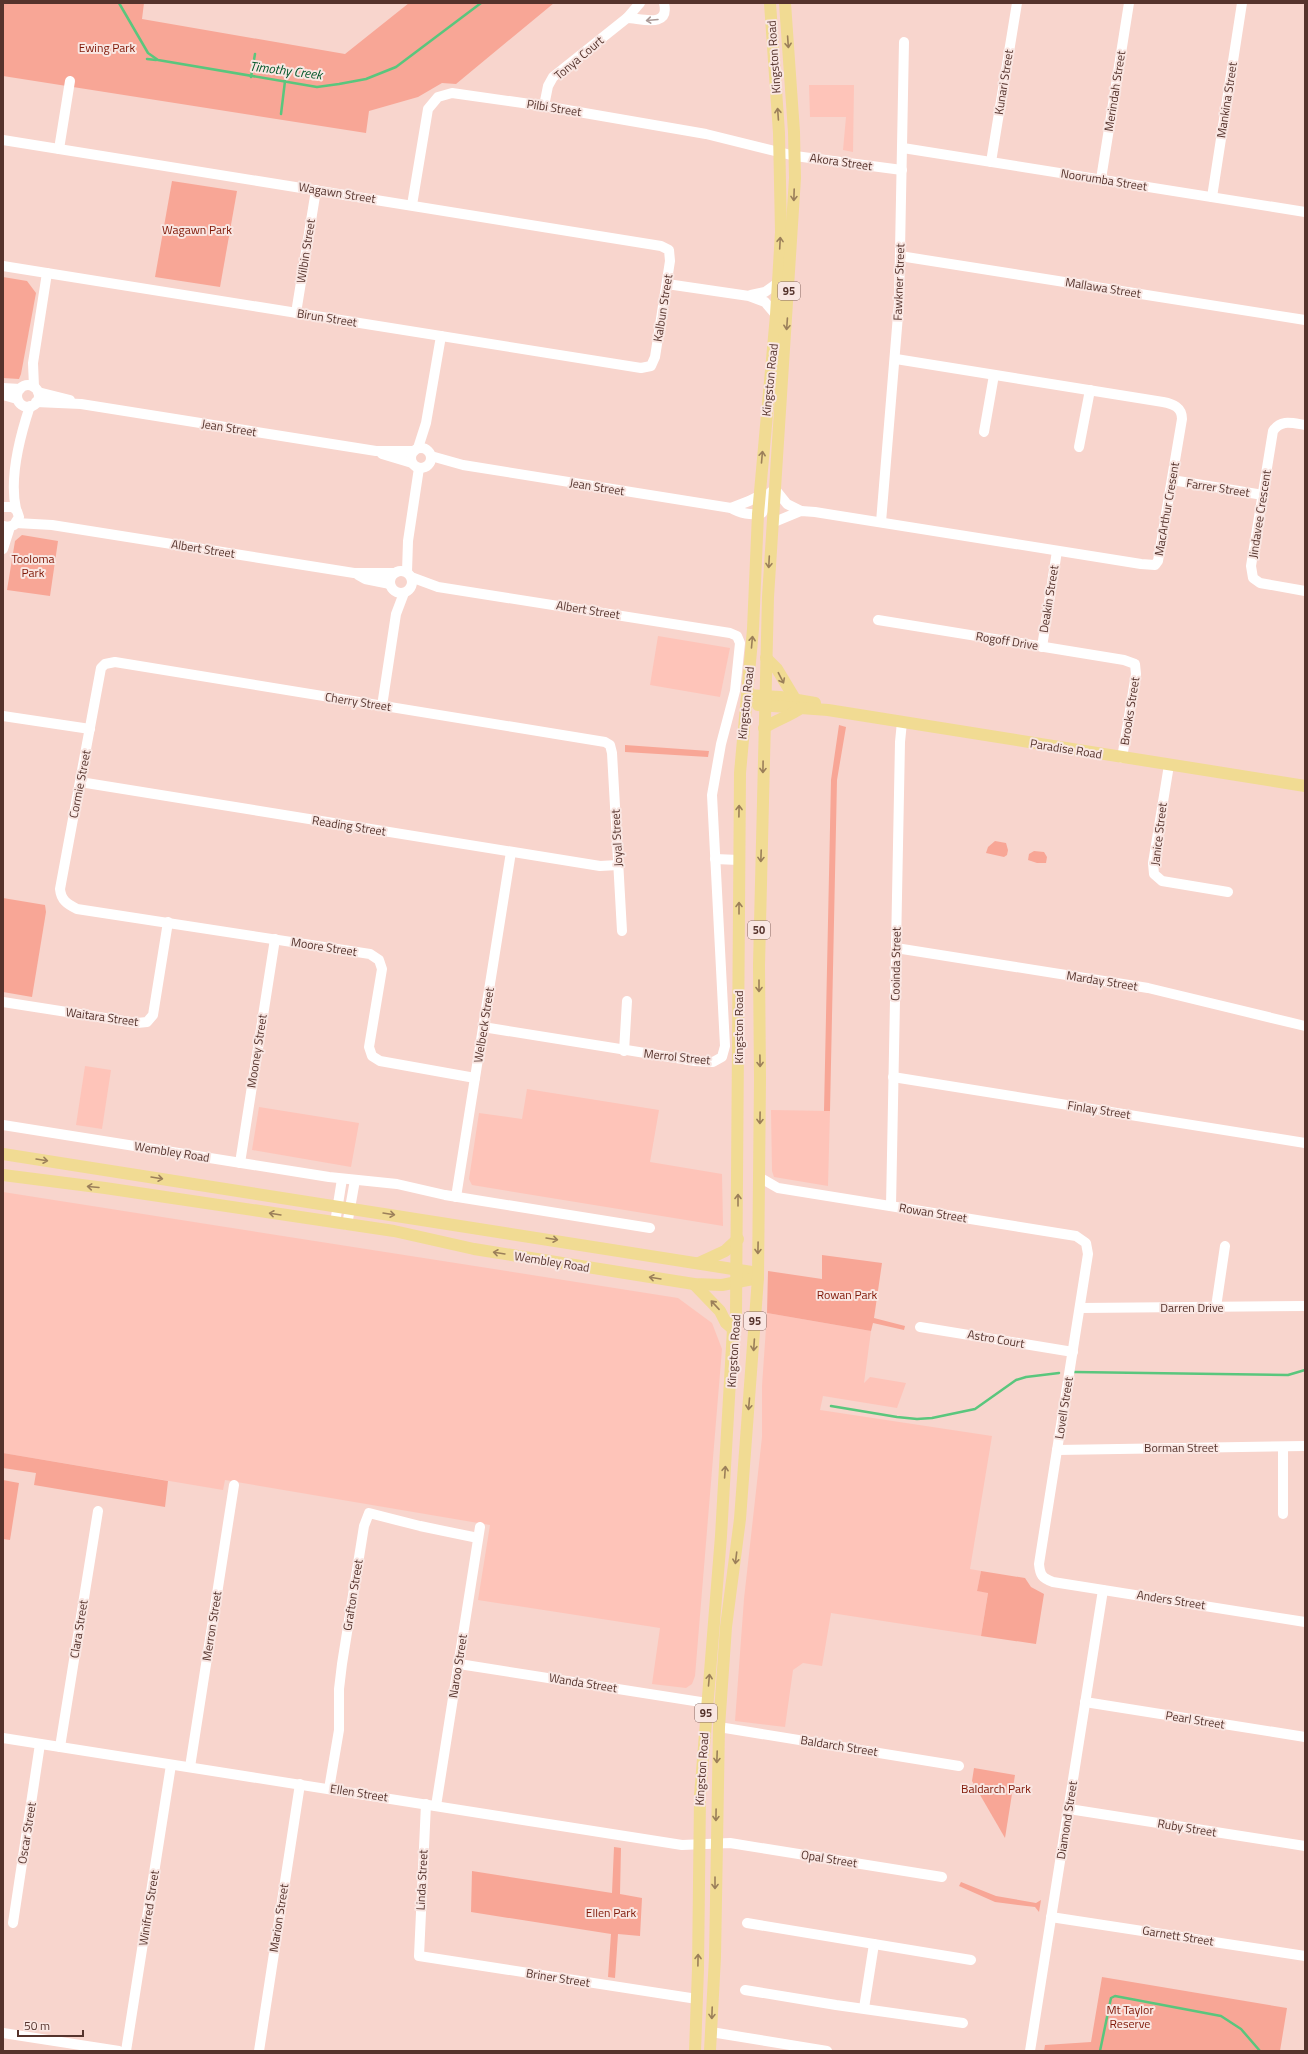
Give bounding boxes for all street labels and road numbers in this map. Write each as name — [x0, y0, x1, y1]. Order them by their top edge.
street label: Kingston Road — [761, 20, 786, 94]
street label: Tonya Court — [550, 31, 608, 84]
street label: Kunari Street — [989, 47, 1018, 116]
street label: Merindah Street — [1099, 48, 1130, 133]
street label: Mankina Street — [1211, 60, 1242, 139]
street label: Pilbi Street — [525, 94, 584, 121]
street label: Akora Street — [809, 148, 874, 175]
street label: Noorumba Street — [1060, 163, 1149, 196]
street label: Wagawn Street — [297, 177, 378, 208]
street label: Wilbin Street — [291, 217, 320, 285]
street label: Fawkner Street — [888, 242, 909, 321]
street label: Kalbun Street — [648, 272, 677, 343]
street label: Mallawa Street — [1064, 272, 1143, 303]
road number: 95 — [778, 282, 800, 300]
street label: Birun Street — [296, 303, 359, 332]
street label: Kingston Road — [756, 343, 783, 417]
street label: Jean Street — [200, 414, 259, 441]
street label: MacArthur Cresent — [1149, 460, 1184, 557]
street label: Jindavee Crescent — [1243, 468, 1276, 559]
street label: Jean Street — [568, 473, 627, 500]
street label: Farrer Street — [1185, 473, 1252, 502]
street label: Albert Street — [170, 534, 237, 563]
street label: Deakin Street — [1034, 563, 1063, 634]
street label: Albert Street — [555, 595, 622, 624]
street label: Rogoff Drive — [975, 626, 1040, 655]
street label: Kingston Road — [732, 666, 759, 740]
street label: Brooks Street — [1115, 675, 1144, 746]
street label: Cherry Street — [324, 687, 393, 716]
street label: Paradise Road — [1029, 733, 1103, 764]
street label: Cormie Street — [64, 747, 96, 820]
street label: Janice Street — [1145, 801, 1172, 867]
street label: Joyal Street — [605, 808, 627, 867]
street label: Reading Street — [311, 810, 388, 841]
road number: 50 — [748, 921, 770, 939]
street label: Cooinda Street — [885, 926, 906, 1001]
street label: Moore Street — [290, 932, 359, 961]
street label: Marday Street — [1065, 966, 1140, 996]
street label: Welbeck Street — [468, 985, 499, 1064]
street label: Kingston Road — [729, 990, 748, 1064]
street label: Waitara Street — [65, 1002, 140, 1031]
street label: Mooney Street — [241, 1012, 272, 1089]
street label: Merrol Street — [643, 1044, 712, 1070]
street label: Finlay Street — [1066, 1095, 1133, 1124]
street label: Wembley Road — [133, 1136, 211, 1167]
street label: Rowan Street — [898, 1198, 969, 1227]
street label: Wembley Road — [513, 1246, 591, 1277]
street label: Darren Drive — [1160, 1298, 1224, 1317]
road number: 95 — [744, 1312, 766, 1330]
street label: Kingston Road — [721, 1314, 746, 1388]
street label: Astro Court — [966, 1324, 1027, 1353]
street label: Lovell Street — [1049, 1375, 1078, 1440]
street label: Borman Street — [1144, 1438, 1219, 1457]
street label: Grafton Street — [337, 1557, 368, 1632]
street label: Anders Street — [1135, 1585, 1208, 1614]
street label: Merron Street — [197, 1589, 227, 1662]
street label: Clara Street — [65, 1597, 93, 1660]
street label: Naroo Street — [443, 1632, 472, 1699]
street label: Wanda Street — [548, 1668, 619, 1697]
road number: 95 — [695, 1704, 717, 1722]
street label: Pearl Street — [1164, 1705, 1227, 1734]
street label: Baldarch Street — [799, 1730, 880, 1761]
street label: Kingston Road — [689, 1732, 714, 1806]
street label: Ellen Street — [329, 1779, 390, 1807]
street label: Diamond Street — [1051, 1779, 1082, 1860]
street label: Oscar Street — [12, 1800, 41, 1865]
street label: Ruby Street — [1156, 1813, 1219, 1842]
street label: Opal Street — [800, 1845, 859, 1872]
street label: Linda Street — [410, 1848, 433, 1911]
street label: Winifred Street — [133, 1868, 164, 1947]
street label: Marion Street — [264, 1881, 293, 1954]
street label: Garnett Street — [1141, 1920, 1216, 1951]
street label: Briner Street — [525, 1963, 592, 1992]

